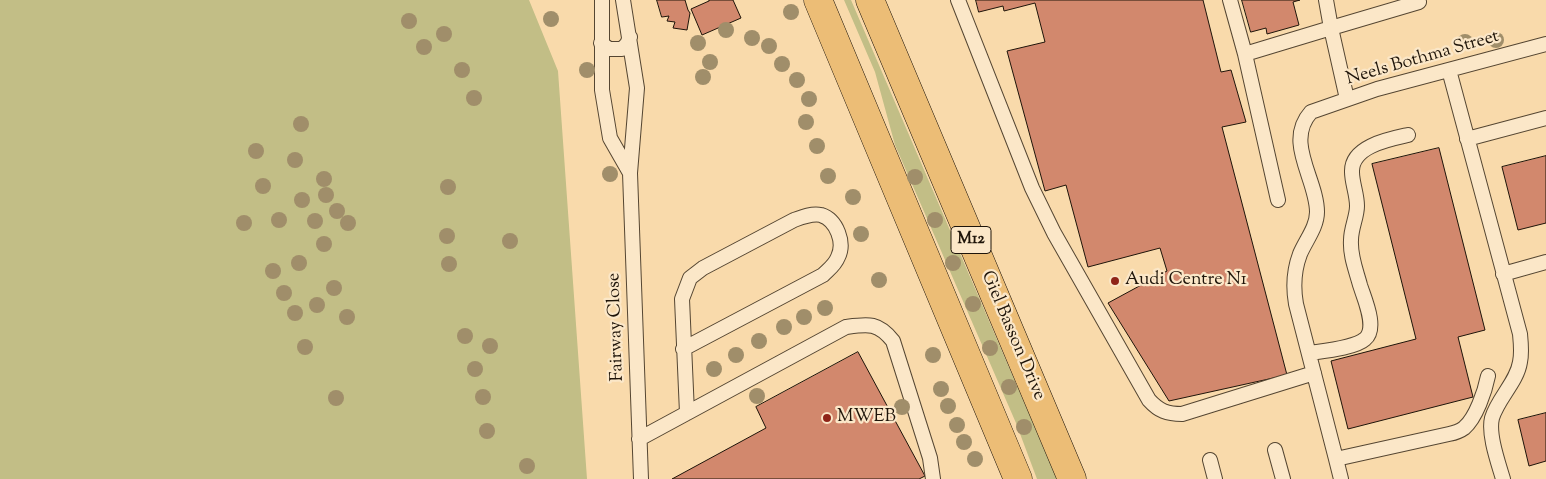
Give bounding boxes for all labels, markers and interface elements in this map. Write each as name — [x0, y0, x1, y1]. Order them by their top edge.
street label: Neels Bothma Street — [1344, 27, 1502, 91]
road number: M12 — [951, 226, 991, 254]
street label: Giel Basson Drive — [975, 268, 1049, 404]
place label: Audi Centre N1 — [1125, 270, 1247, 292]
street label: Fairway Close — [604, 272, 630, 382]
marker: Audi Centre N1 — [1109, 275, 1121, 287]
place label: MWEB — [837, 407, 896, 429]
marker: MWEB — [821, 412, 833, 424]

